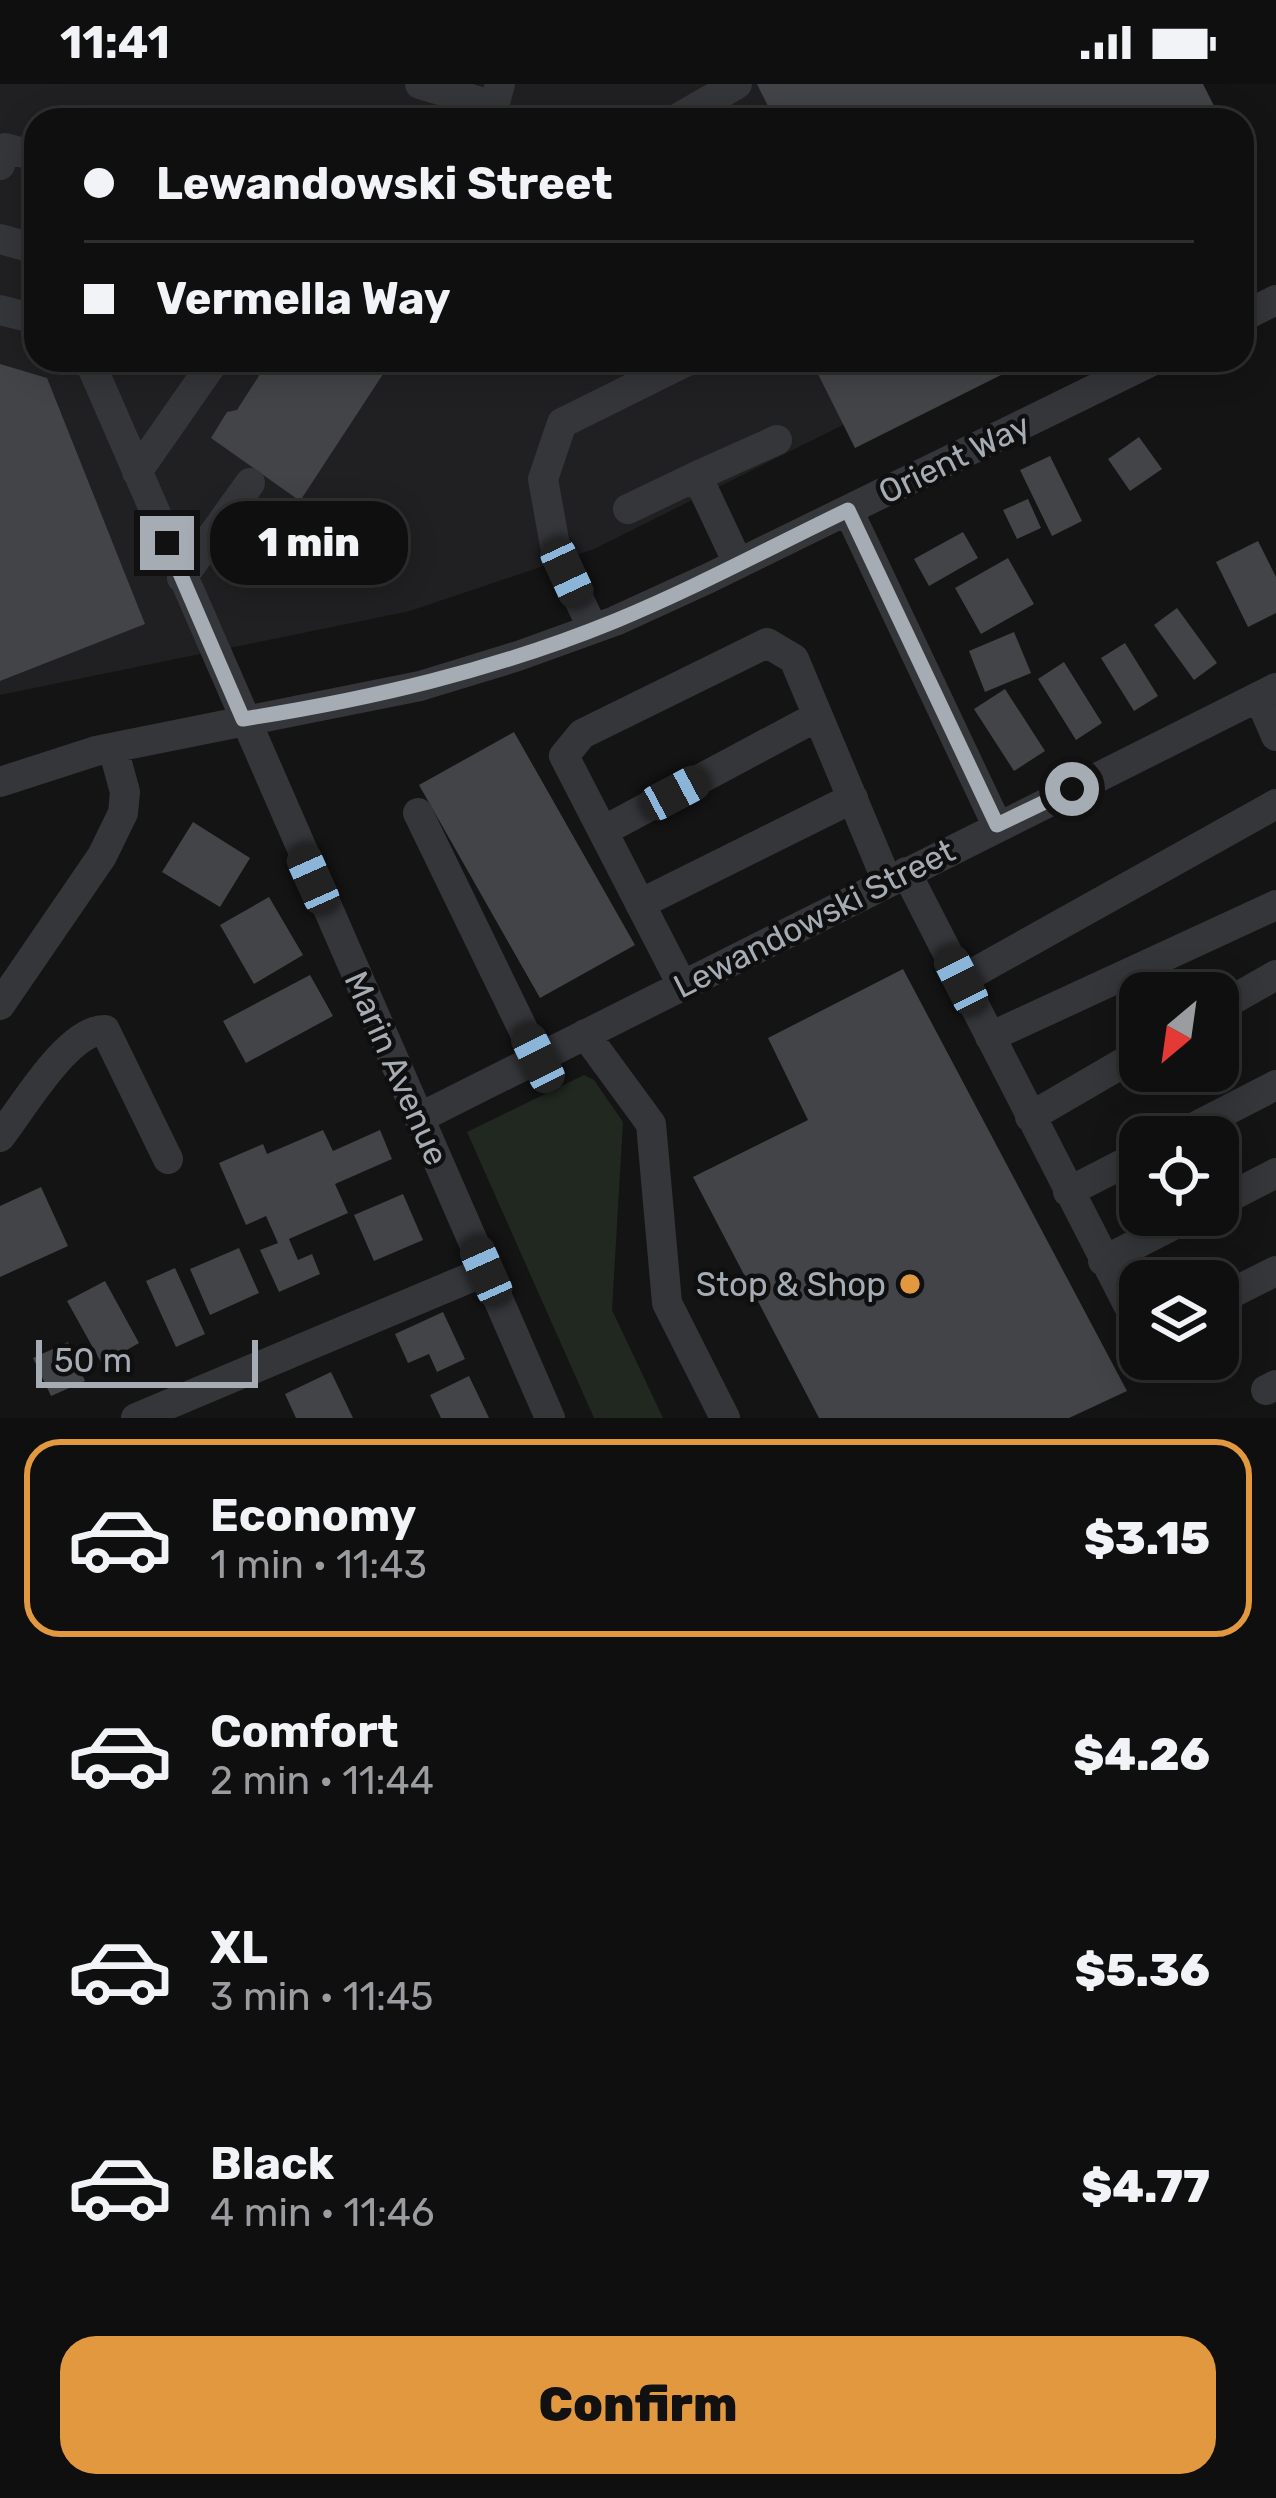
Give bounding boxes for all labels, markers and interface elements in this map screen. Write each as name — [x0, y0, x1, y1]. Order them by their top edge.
text: 11:41 — [60, 16, 170, 69]
text: Lewandowski Street — [156, 157, 612, 210]
text: Vermella Way — [156, 272, 451, 325]
street label: Orient Way — [872, 405, 1036, 512]
callout: 1 min — [209, 501, 407, 585]
route end — [140, 516, 194, 570]
text: 1 min — [258, 520, 360, 566]
car — [535, 533, 599, 613]
car — [635, 760, 715, 826]
route start — [1045, 762, 1099, 816]
street label: Lewandowski Street — [667, 831, 961, 1006]
car — [282, 839, 344, 919]
car — [929, 940, 993, 1020]
street label: Marin Avenue — [336, 965, 457, 1171]
north arrow — [1119, 972, 1239, 1092]
map controls — [1119, 972, 1239, 1380]
car — [506, 1018, 570, 1098]
button: locate — [1119, 1116, 1239, 1236]
car — [455, 1231, 517, 1311]
button: layers — [1119, 1260, 1239, 1380]
place label: Stop & Shop — [696, 1265, 886, 1304]
marker: Stop & Shop — [897, 1271, 923, 1297]
scale bar — [36, 1334, 258, 1387]
text: 50 m — [54, 1341, 132, 1380]
icon: car — [66, 1484, 174, 1592]
text: Economy — [210, 1489, 416, 1542]
text: $3.15 — [1084, 1512, 1210, 1565]
text: 1 min · 11:43 — [210, 1542, 427, 1588]
icon: car — [66, 1700, 174, 1808]
text: Comfort — [210, 1705, 399, 1758]
text: $4.26 — [1073, 1728, 1210, 1781]
text: 2 min · 11:44 — [210, 1758, 434, 1804]
icon: car — [66, 1916, 174, 2024]
text: XL — [210, 1921, 268, 1974]
text: $5.36 — [1075, 1944, 1210, 1997]
text: 3 min · 11:45 — [210, 1974, 433, 2020]
icon: car — [66, 2132, 174, 2240]
text: Black — [210, 2137, 334, 2190]
text: $4.77 — [1081, 2160, 1210, 2213]
text: 4 min · 11:46 — [210, 2190, 435, 2236]
button: Confirm — [60, 2336, 1216, 2474]

